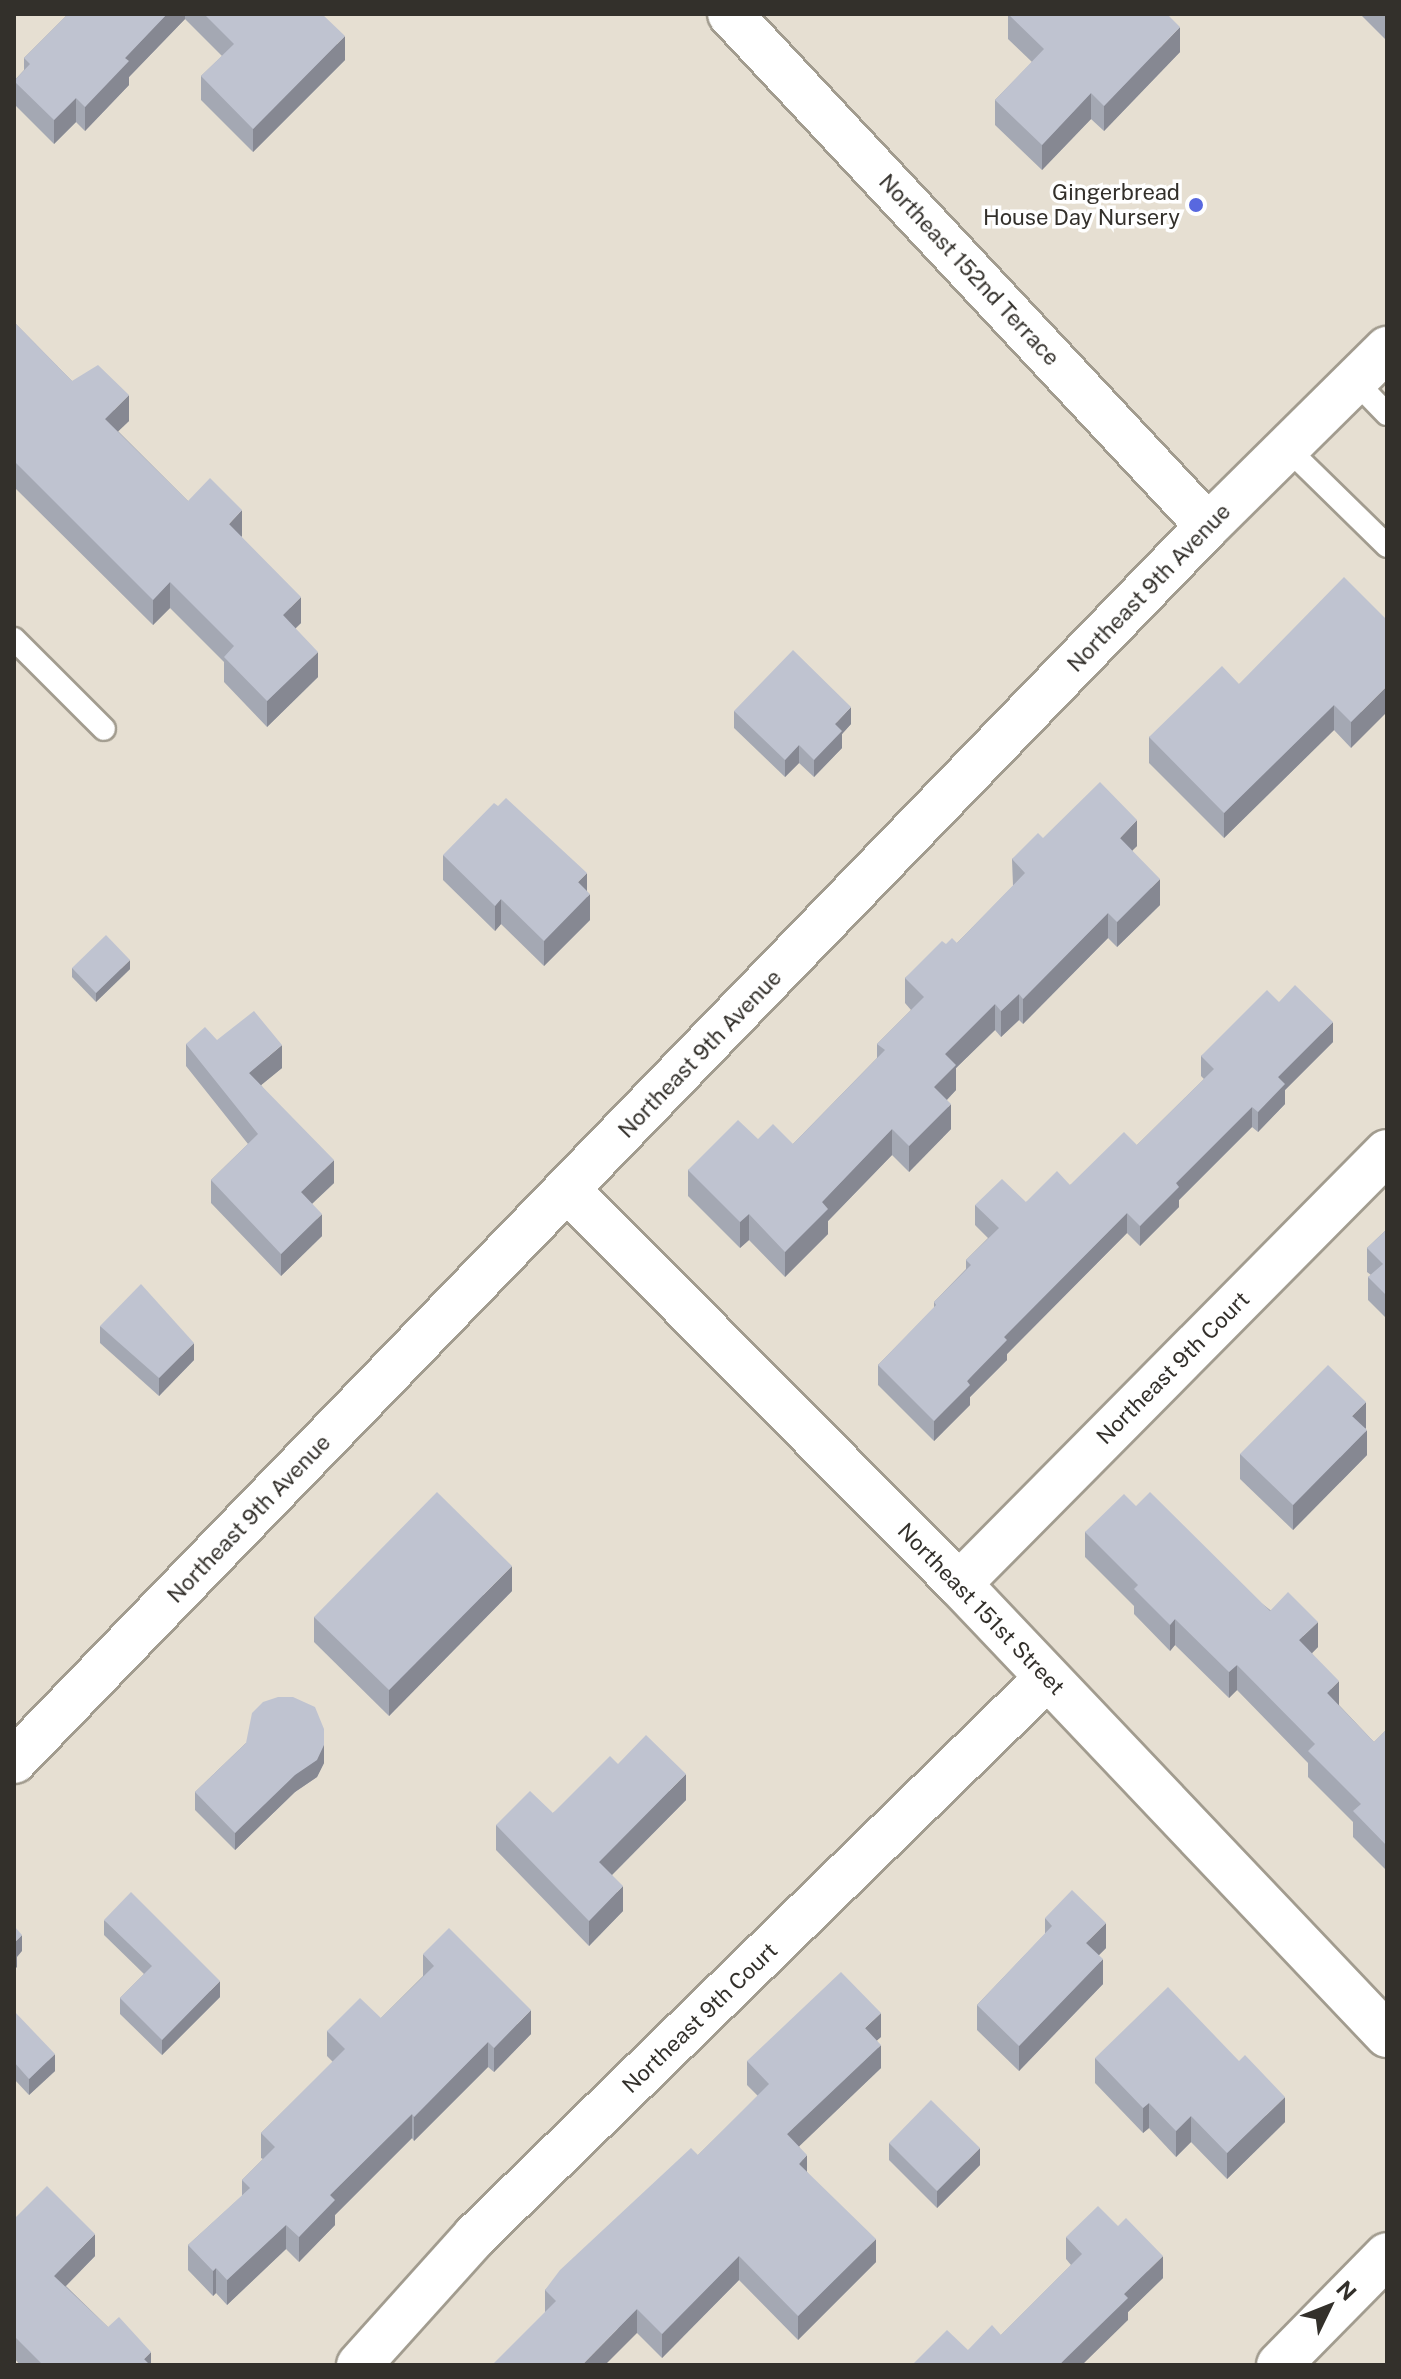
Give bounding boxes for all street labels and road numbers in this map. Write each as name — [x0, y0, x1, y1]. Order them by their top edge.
street label: Northeast 152nd Terrace — [873, 169, 1065, 371]
street label: Northeast 9th Avenue — [1062, 498, 1236, 678]
street label: Northeast 9th Avenue — [613, 964, 787, 1144]
street label: Northeast 9th Court — [1091, 1286, 1255, 1450]
street label: Northeast 9th Avenue — [162, 1429, 336, 1609]
street label: Northeast 151st Street — [892, 1518, 1070, 1700]
street label: Northeast 9th Court — [617, 1937, 783, 2099]

